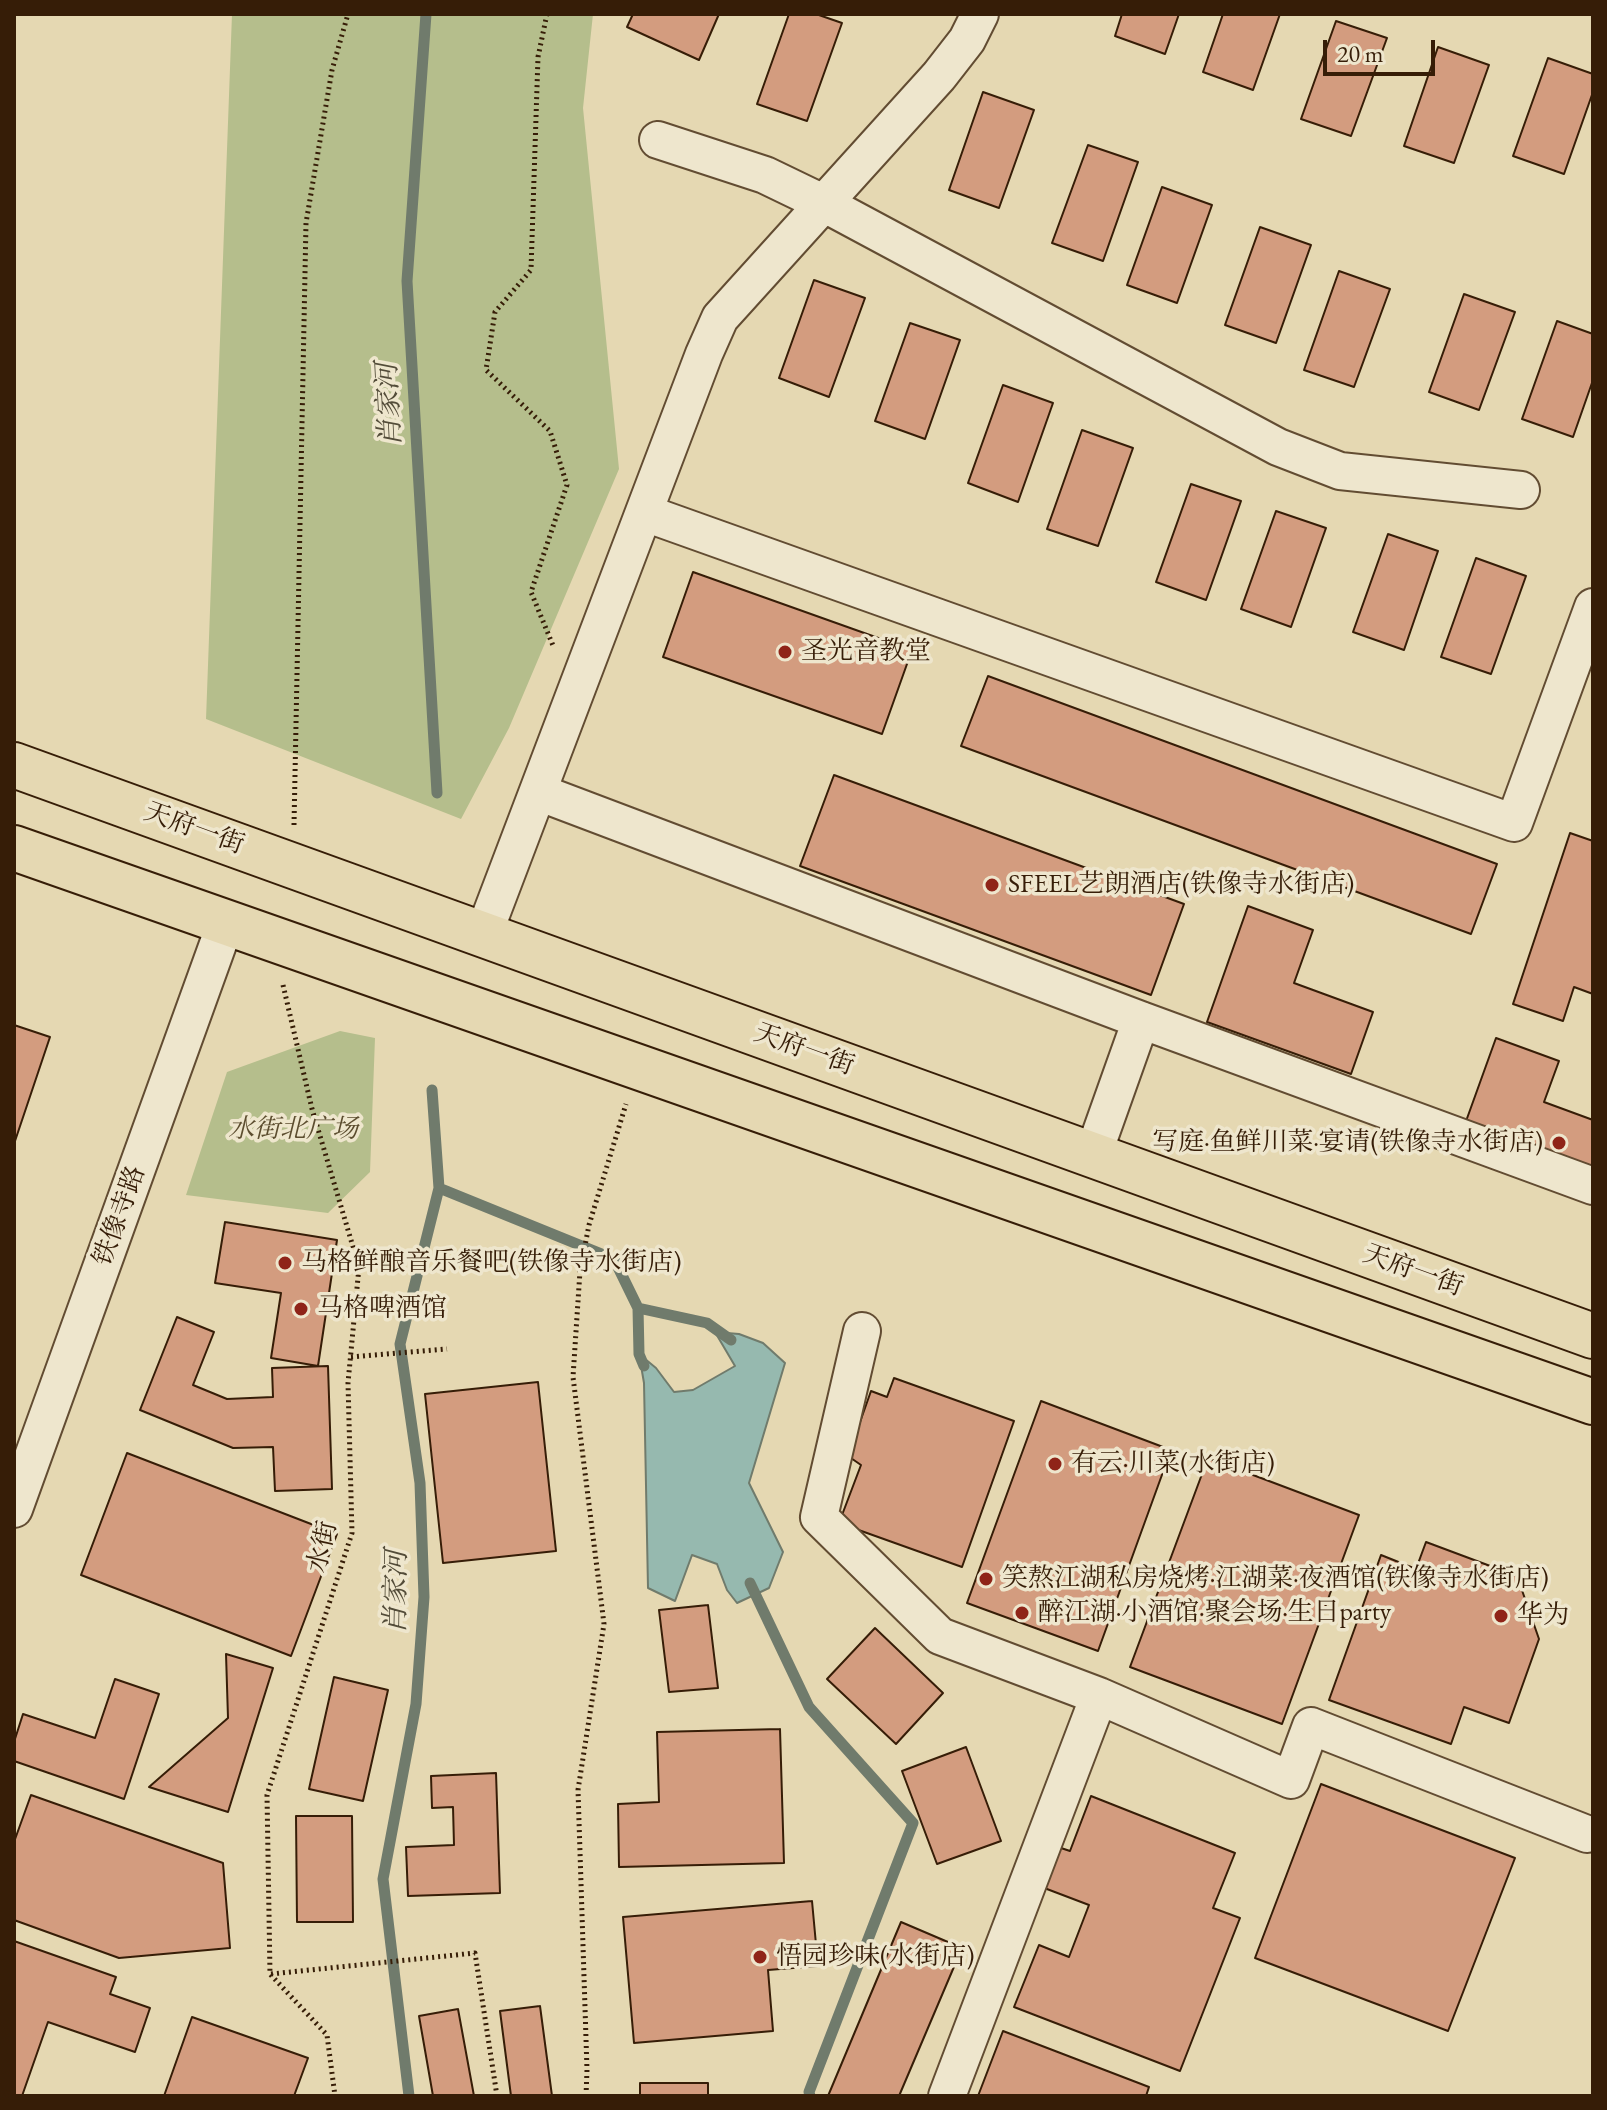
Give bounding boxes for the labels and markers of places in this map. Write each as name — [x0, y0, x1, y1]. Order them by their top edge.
place label: 圣光音教堂 — [801, 636, 931, 668]
marker: 圣光音教堂 — [776, 643, 794, 661]
place label: SFEEL艺朗酒店(铁像寺水街店) — [1008, 869, 1354, 901]
marker: SFEEL艺朗酒店(铁像寺水街店) — [983, 876, 1001, 894]
place label: 写庭·鱼鲜川菜·宴请(铁像寺水街店) — [1152, 1127, 1543, 1159]
marker: 写庭·鱼鲜川菜·宴请(铁像寺水街店) — [1550, 1134, 1568, 1152]
place label: 马格鲜酿音乐餐吧(铁像寺水街店) — [301, 1247, 681, 1279]
marker: 马格鲜酿音乐餐吧(铁像寺水街店) — [276, 1254, 294, 1272]
place label: 马格啤酒馆 — [317, 1293, 447, 1325]
marker: 马格啤酒馆 — [292, 1300, 310, 1318]
place label: 有云·川菜(水街店) — [1071, 1448, 1275, 1480]
marker: 有云·川菜(水街店) — [1046, 1455, 1064, 1473]
place label: 笑熬江湖私房烧烤·江湖菜·夜酒馆(铁像寺水街店) — [1002, 1563, 1549, 1595]
marker: 笑熬江湖私房烧烤·江湖菜·夜酒馆(铁像寺水街店) — [977, 1570, 995, 1588]
place label: 醉江湖·小酒馆·聚会场·生日party — [1038, 1597, 1391, 1629]
place label: 华为 — [1517, 1600, 1569, 1632]
marker: 醉江湖·小酒馆·聚会场·生日party — [1013, 1604, 1031, 1622]
marker: 华为 — [1492, 1607, 1510, 1625]
place label: 悟园珍味(水街店) — [776, 1941, 974, 1973]
marker: 悟园珍味(水街店) — [751, 1948, 769, 1966]

